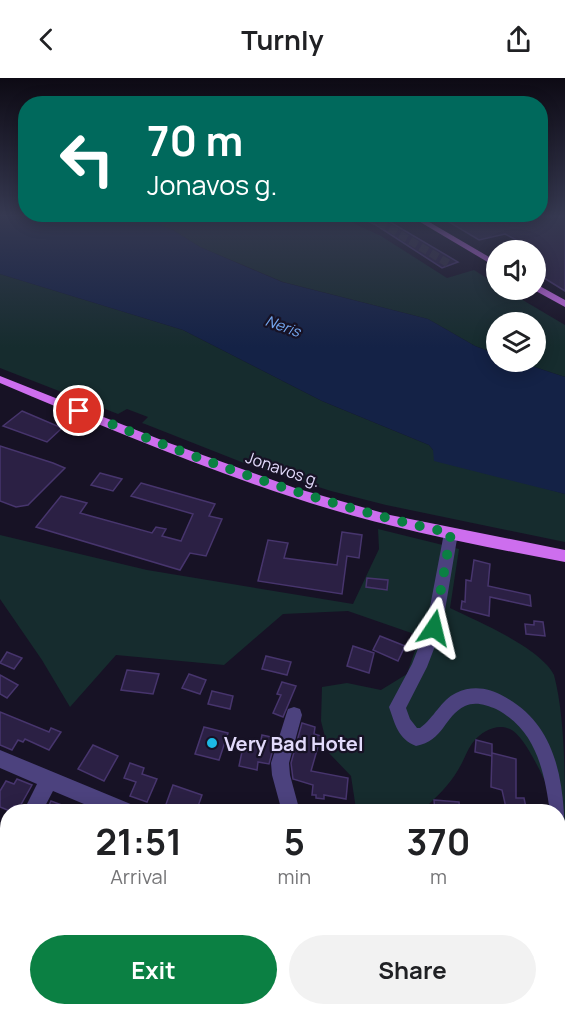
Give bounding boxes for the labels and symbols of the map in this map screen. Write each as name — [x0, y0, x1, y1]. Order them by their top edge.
water label: Neris — [263, 310, 304, 342]
pin — [53, 385, 104, 436]
street label: Jonavos g. — [243, 446, 323, 492]
position arrow — [402, 596, 466, 660]
place label: Very Bad Hotel — [224, 730, 364, 757]
marker: Very Bad Hotel — [205, 736, 219, 750]

